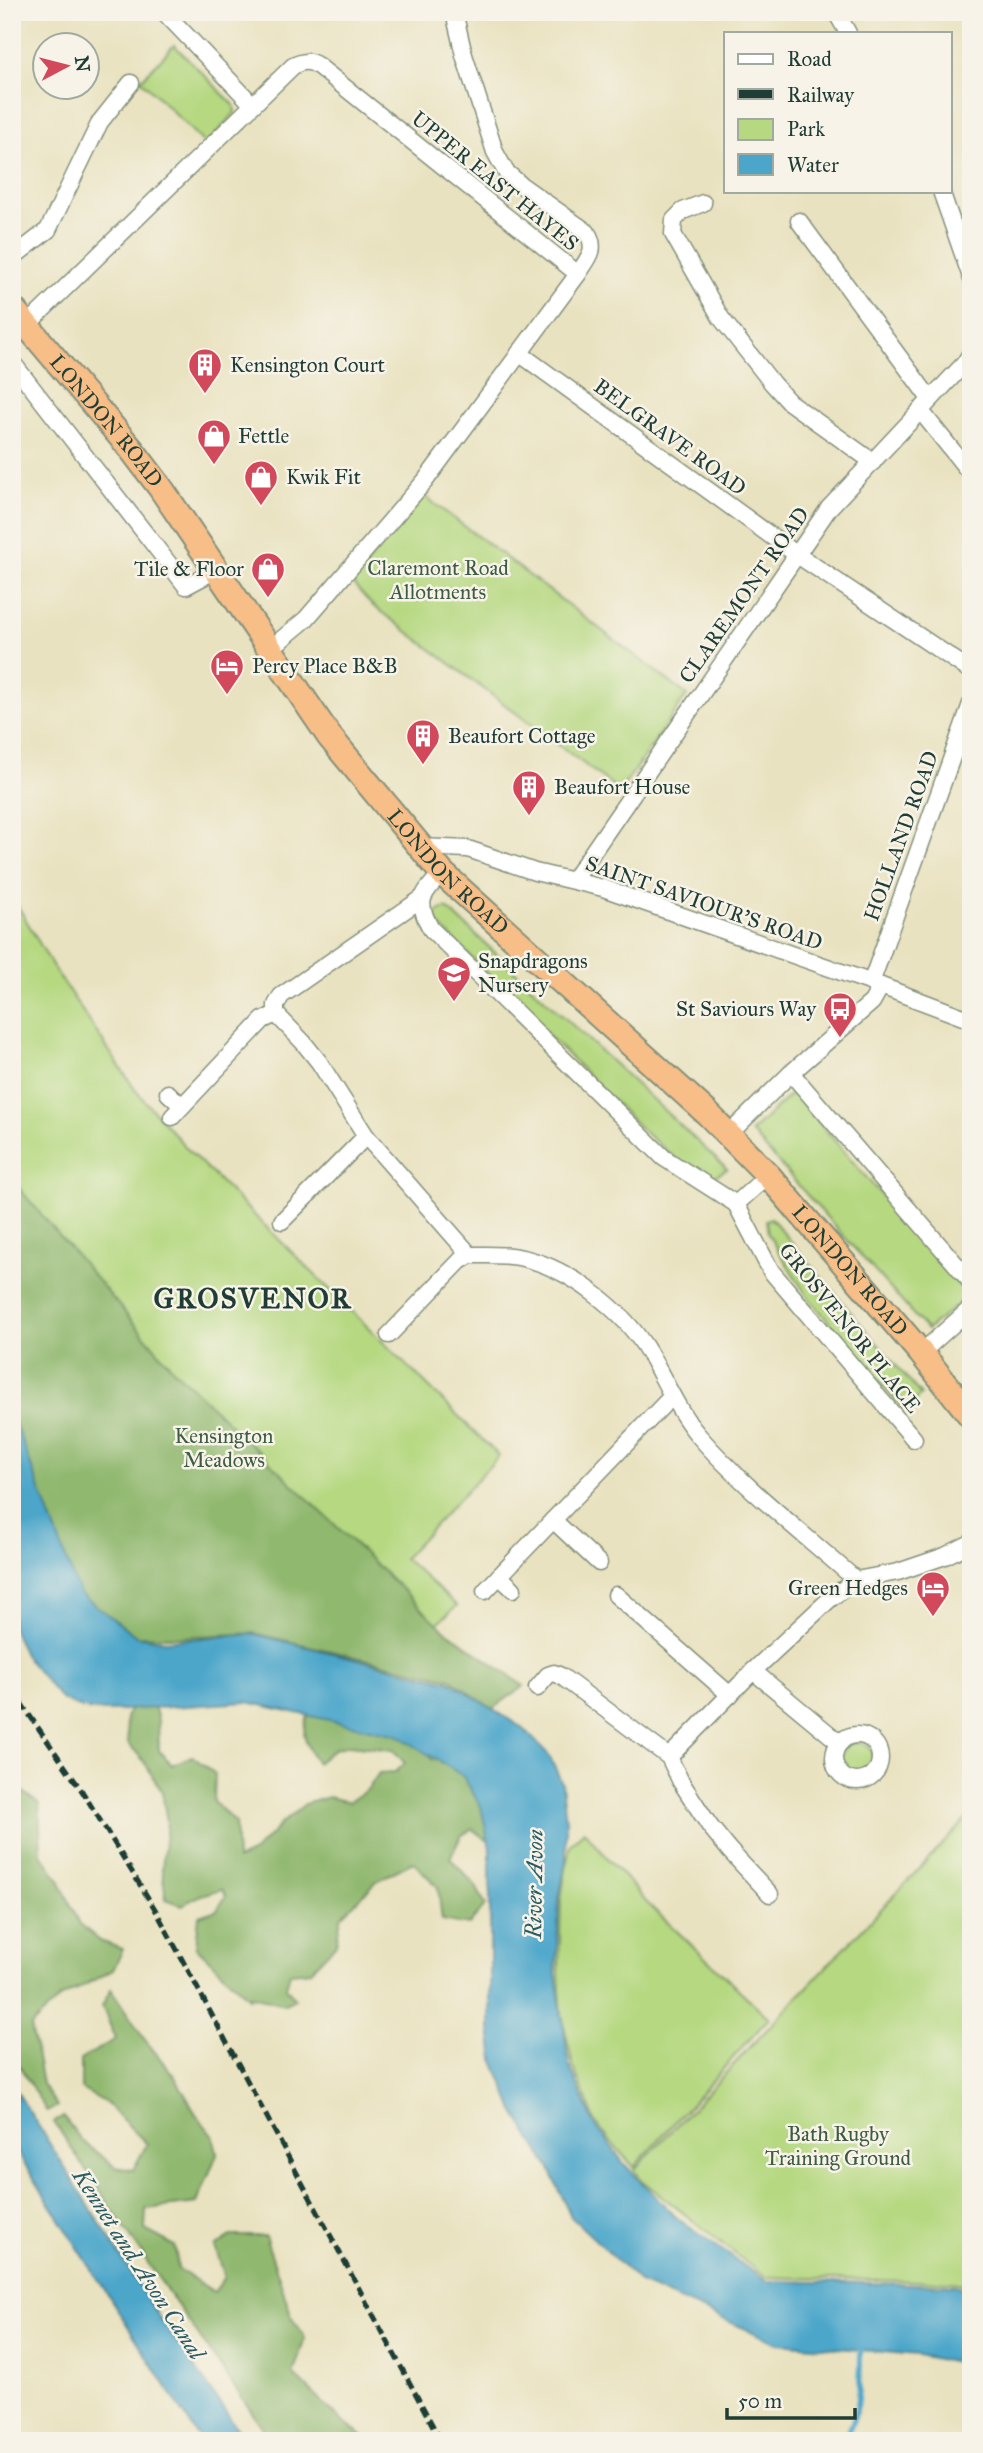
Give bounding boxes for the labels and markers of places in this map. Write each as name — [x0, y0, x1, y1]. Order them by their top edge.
building icon: Kensington Court — [186, 346, 224, 395]
place label: Kensington Court — [230, 352, 386, 378]
shop icon: Fettle — [195, 417, 233, 466]
place label: Fettle — [238, 423, 289, 449]
shop icon: Kwik Fit — [242, 458, 280, 507]
place label: Kwik Fit — [286, 464, 361, 490]
shop icon: Tile & Floor — [249, 550, 287, 599]
place label: Tile & Floor — [134, 556, 244, 582]
hotel icon: Percy Place B&B — [208, 647, 246, 696]
place label: Percy Place B&B — [252, 653, 398, 679]
building icon: Beaufort Cottage — [404, 717, 442, 766]
place label: Beaufort Cottage — [448, 723, 596, 749]
building icon: Beaufort House — [510, 768, 548, 817]
place label: Beaufort House — [554, 774, 691, 800]
place label: Snapdragons Nursery — [478, 948, 588, 998]
school or university icon: Snapdragons Nursery — [435, 954, 473, 1003]
bus stop icon: St Saviours Way — [821, 990, 859, 1039]
place label: St Saviours Way — [676, 996, 817, 1022]
hotel icon: Green Hedges — [914, 1569, 952, 1618]
place label: Green Hedges — [788, 1575, 908, 1601]

